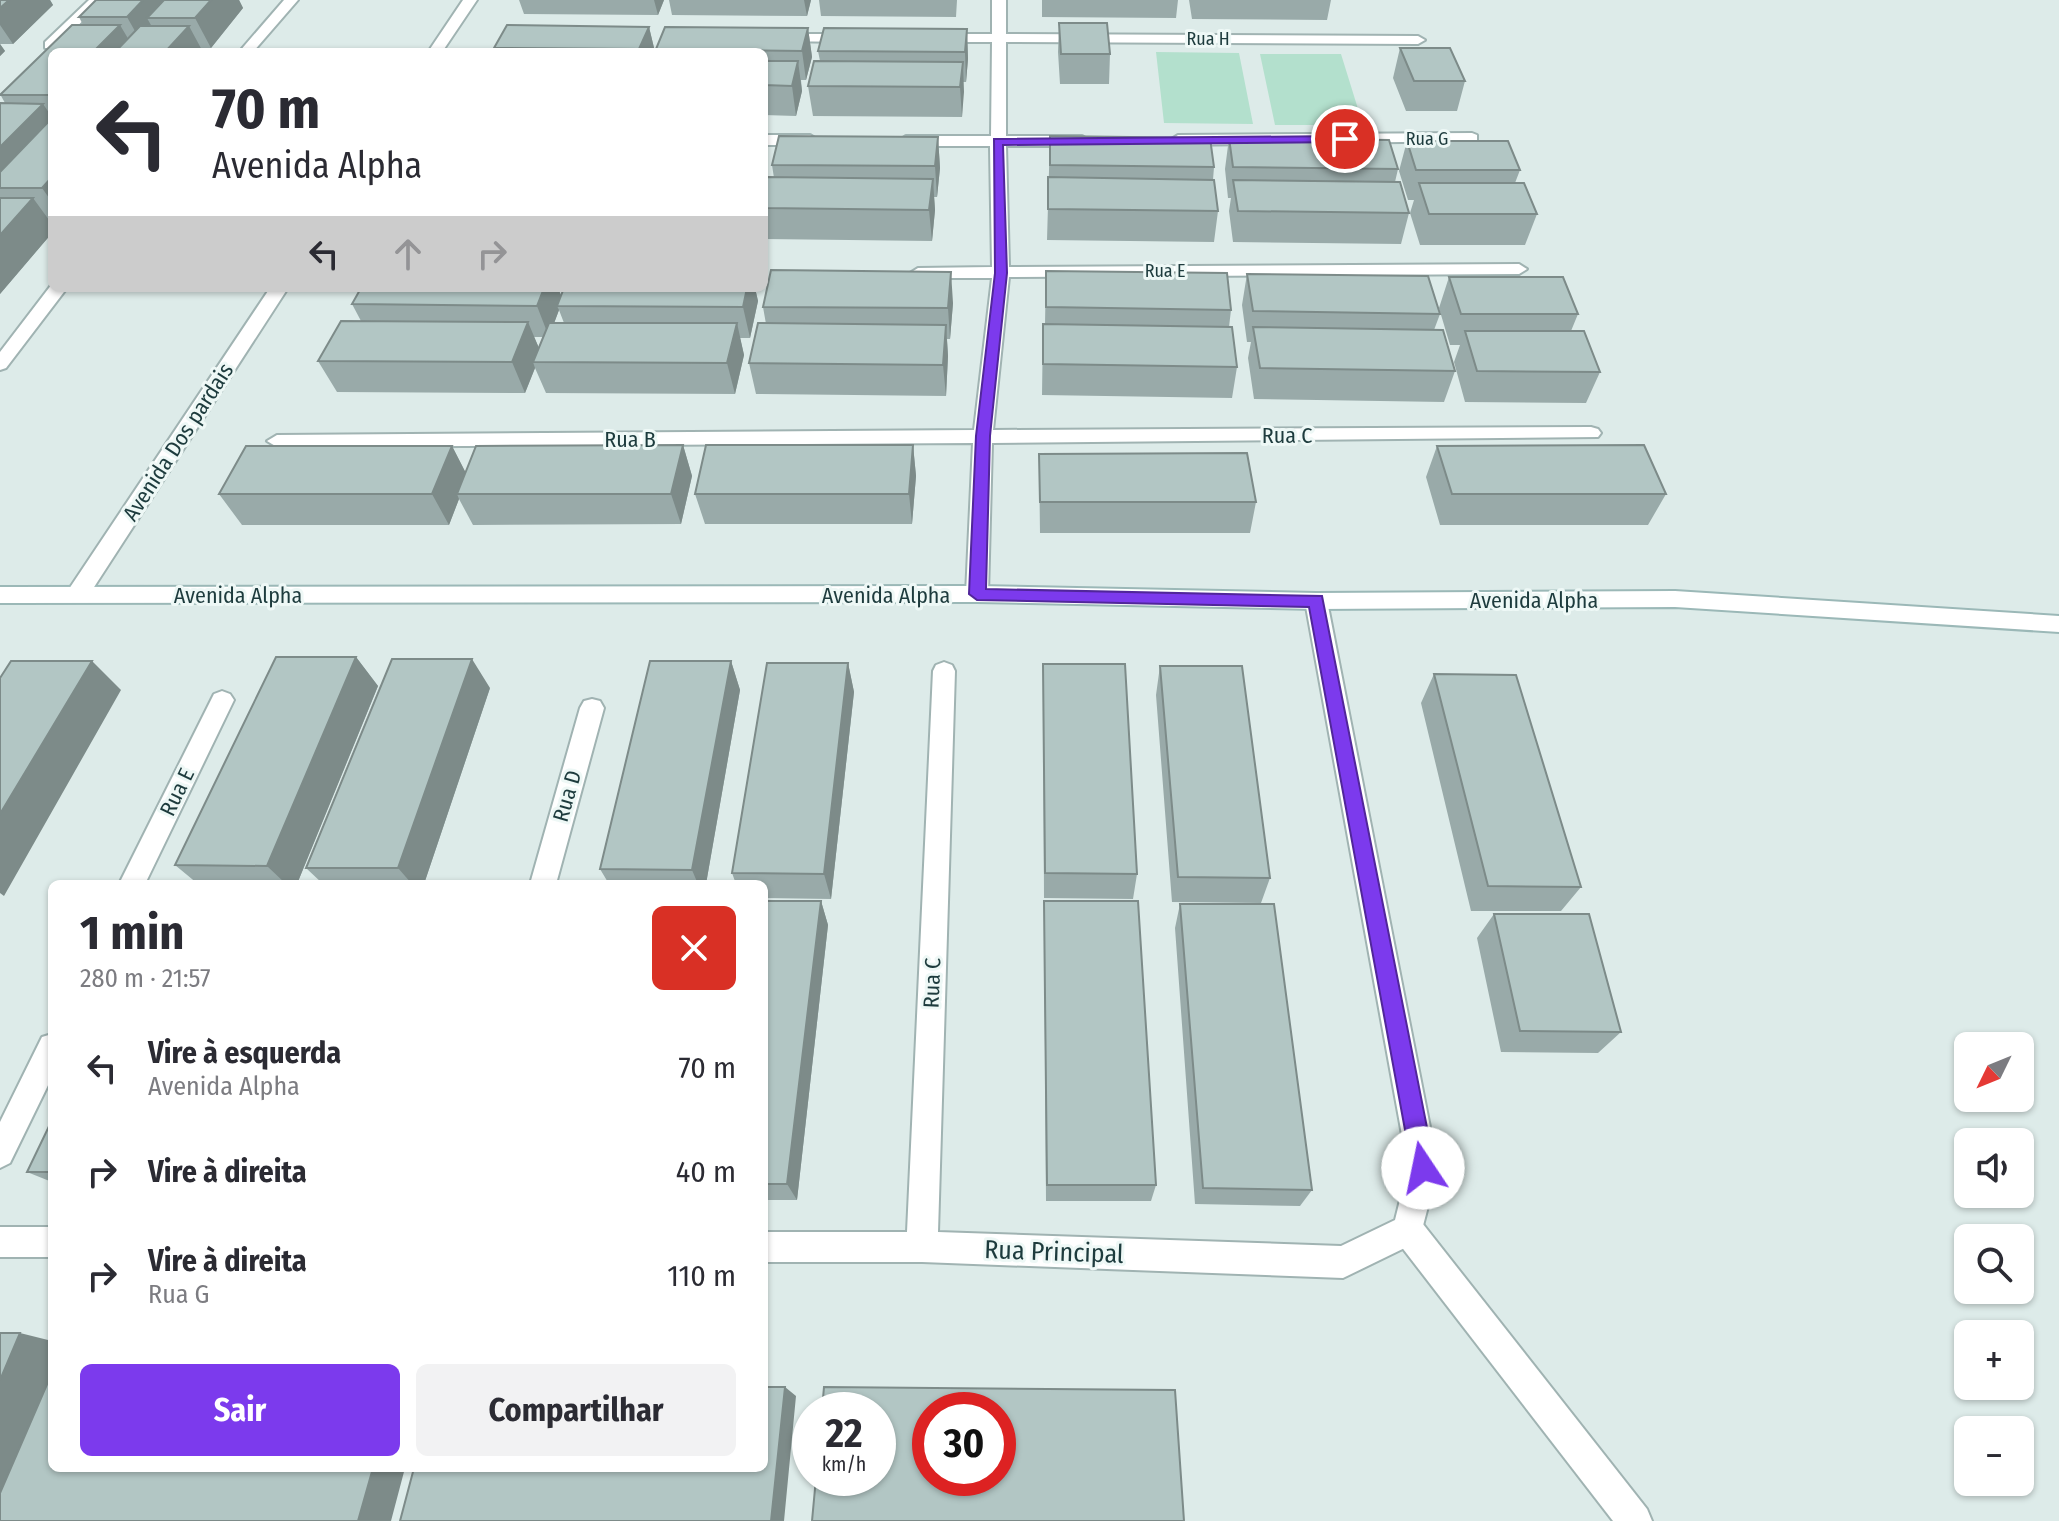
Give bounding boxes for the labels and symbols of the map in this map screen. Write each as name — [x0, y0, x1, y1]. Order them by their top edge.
street label: Rua H — [1186, 28, 1230, 50]
pin — [1311, 105, 1379, 173]
street label: Rua G — [1406, 128, 1448, 150]
street label: Rua E — [1145, 260, 1185, 282]
street label: Avenida Dos pardais — [117, 358, 239, 526]
street label: Rua C — [1262, 422, 1312, 449]
street label: Rua B — [604, 426, 656, 453]
street label: Avenida Alpha — [174, 582, 302, 609]
street label: Avenida Alpha — [822, 582, 950, 609]
street label: Avenida Alpha — [1470, 587, 1598, 614]
street label: Rua E — [154, 764, 200, 820]
street label: Rua D — [547, 767, 587, 825]
street label: Rua C — [918, 957, 946, 1009]
north arrow — [1954, 1032, 2034, 1112]
position arrow — [1381, 1126, 1465, 1210]
street label: Rua Principal — [984, 1234, 1124, 1270]
speed limit sign: 30 — [912, 1392, 1016, 1496]

